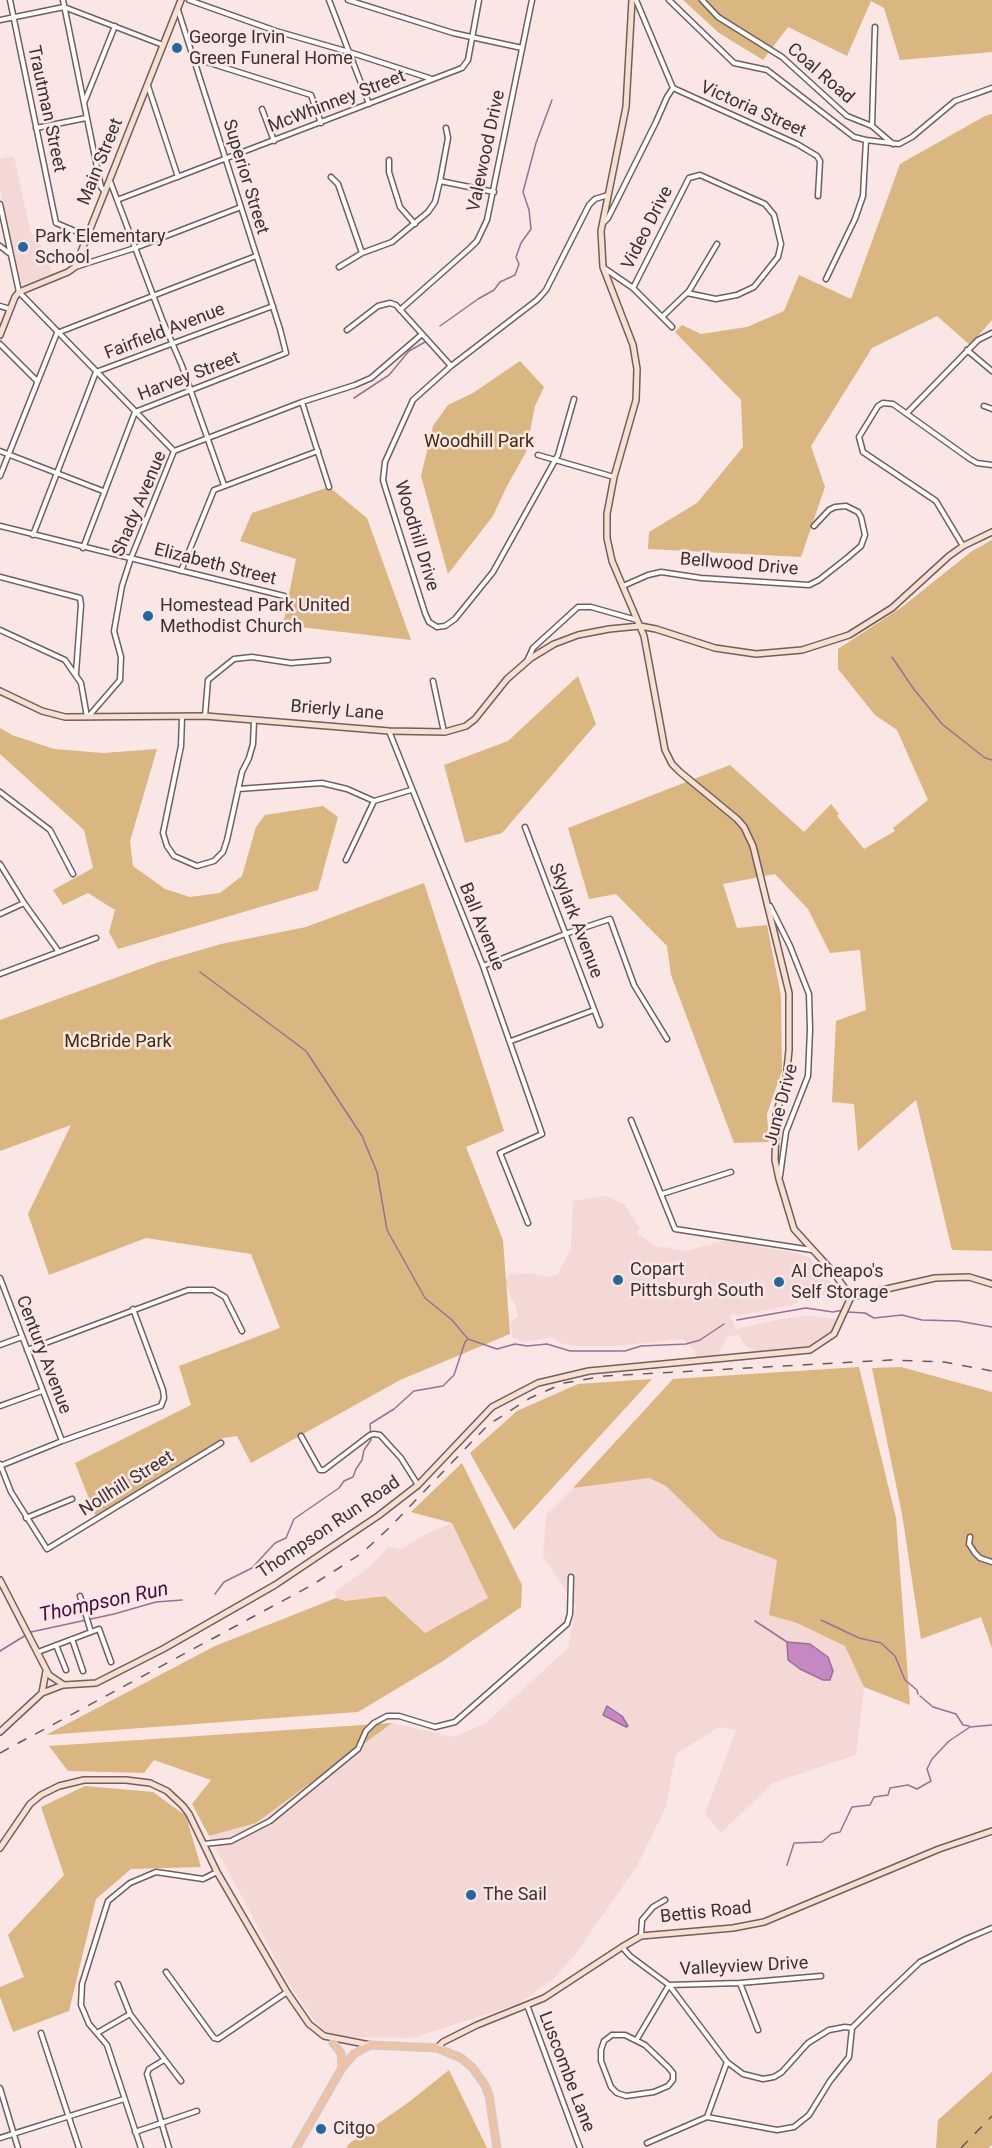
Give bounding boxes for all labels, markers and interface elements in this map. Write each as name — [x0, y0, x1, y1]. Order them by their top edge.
place label: George Irvin Green Funeral Home — [189, 27, 353, 70]
street label: Coal Road — [782, 39, 858, 109]
marker: George Irvin Green Funeral Home — [170, 41, 184, 55]
street label: Trautman Street — [22, 44, 70, 174]
street label: McWhinney Street — [265, 66, 409, 138]
street label: Victoria Street — [697, 77, 809, 143]
street label: Valewood Drive — [464, 88, 510, 214]
street label: Main Street — [74, 115, 128, 209]
street label: Superior Street — [217, 117, 273, 237]
street label: Video Drive — [618, 183, 678, 273]
place label: Park Elementary School — [35, 226, 166, 268]
marker: Park Elementary School — [16, 240, 30, 254]
street label: Fairfield Avenue — [102, 299, 228, 365]
street label: Harvey Street — [135, 348, 243, 406]
park label: Woodhill Park — [424, 431, 534, 453]
street label: Shady Avenue — [108, 448, 172, 560]
street label: Woodhill Drive — [389, 478, 443, 594]
street label: Elizabeth Street — [152, 539, 278, 591]
street label: Bellwood Drive — [679, 549, 799, 581]
place label: Homestead Park United Methodist Church — [160, 595, 350, 638]
marker: Homestead Park United Methodist Church — [141, 609, 155, 623]
street label: Brierly Lane — [289, 696, 385, 726]
street label: Skylark Avenue — [543, 861, 607, 981]
street label: Ball Avenue — [454, 880, 508, 974]
park label: McBride Park — [64, 1031, 172, 1053]
street label: June Drive — [761, 1062, 803, 1148]
place label: Copart Pittsburgh South — [630, 1259, 764, 1302]
place label: Al Cheapo's Self Storage — [791, 1261, 888, 1304]
marker: Copart Pittsburgh South — [611, 1273, 625, 1287]
marker: Al Cheapo's Self Storage — [772, 1275, 786, 1289]
street label: Century Avenue — [10, 1293, 76, 1417]
street label: Nollhill Street — [76, 1447, 178, 1521]
street label: Thompson Run Road — [254, 1472, 404, 1584]
water label: Thompson Run — [37, 1578, 171, 1628]
place label: The Sail — [483, 1884, 547, 1906]
marker: The Sail — [464, 1888, 478, 1902]
street label: Bettis Road — [659, 1897, 753, 1929]
street label: Valleyview Drive — [679, 1953, 809, 1981]
street label: Luscombe Lane — [533, 2009, 599, 2135]
place label: Citgo — [333, 2118, 375, 2140]
marker: Citgo — [314, 2122, 328, 2136]

